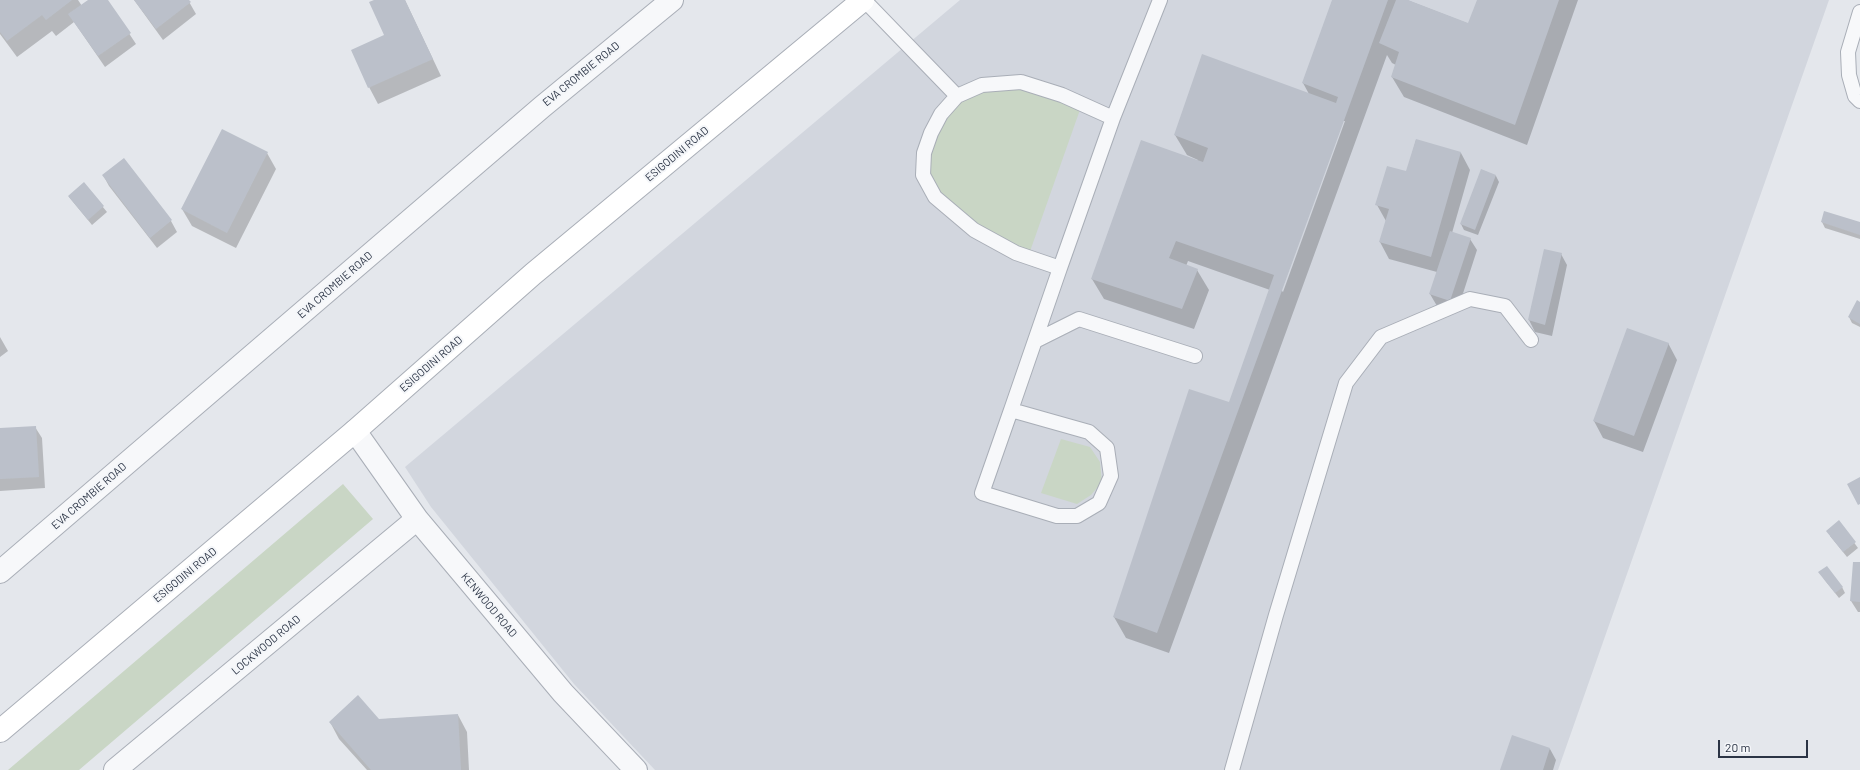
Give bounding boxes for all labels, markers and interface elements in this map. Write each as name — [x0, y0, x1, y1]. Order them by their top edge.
street label: EVA CROMBIE ROAD — [540, 39, 622, 109]
street label: ESIGODINI ROAD — [643, 124, 711, 184]
street label: EVA CROMBIE ROAD — [295, 249, 375, 321]
street label: ESIGODINI ROAD — [397, 333, 465, 395]
street label: EVA CROMBIE ROAD — [49, 460, 129, 532]
street label: ESIGODINI ROAD — [151, 545, 219, 605]
street label: KENWOOD ROAD — [458, 570, 520, 640]
street label: LOCKWOOD ROAD — [229, 612, 303, 678]
scale bar — [1720, 732, 1810, 758]
text: 20 m — [1725, 740, 1751, 754]

